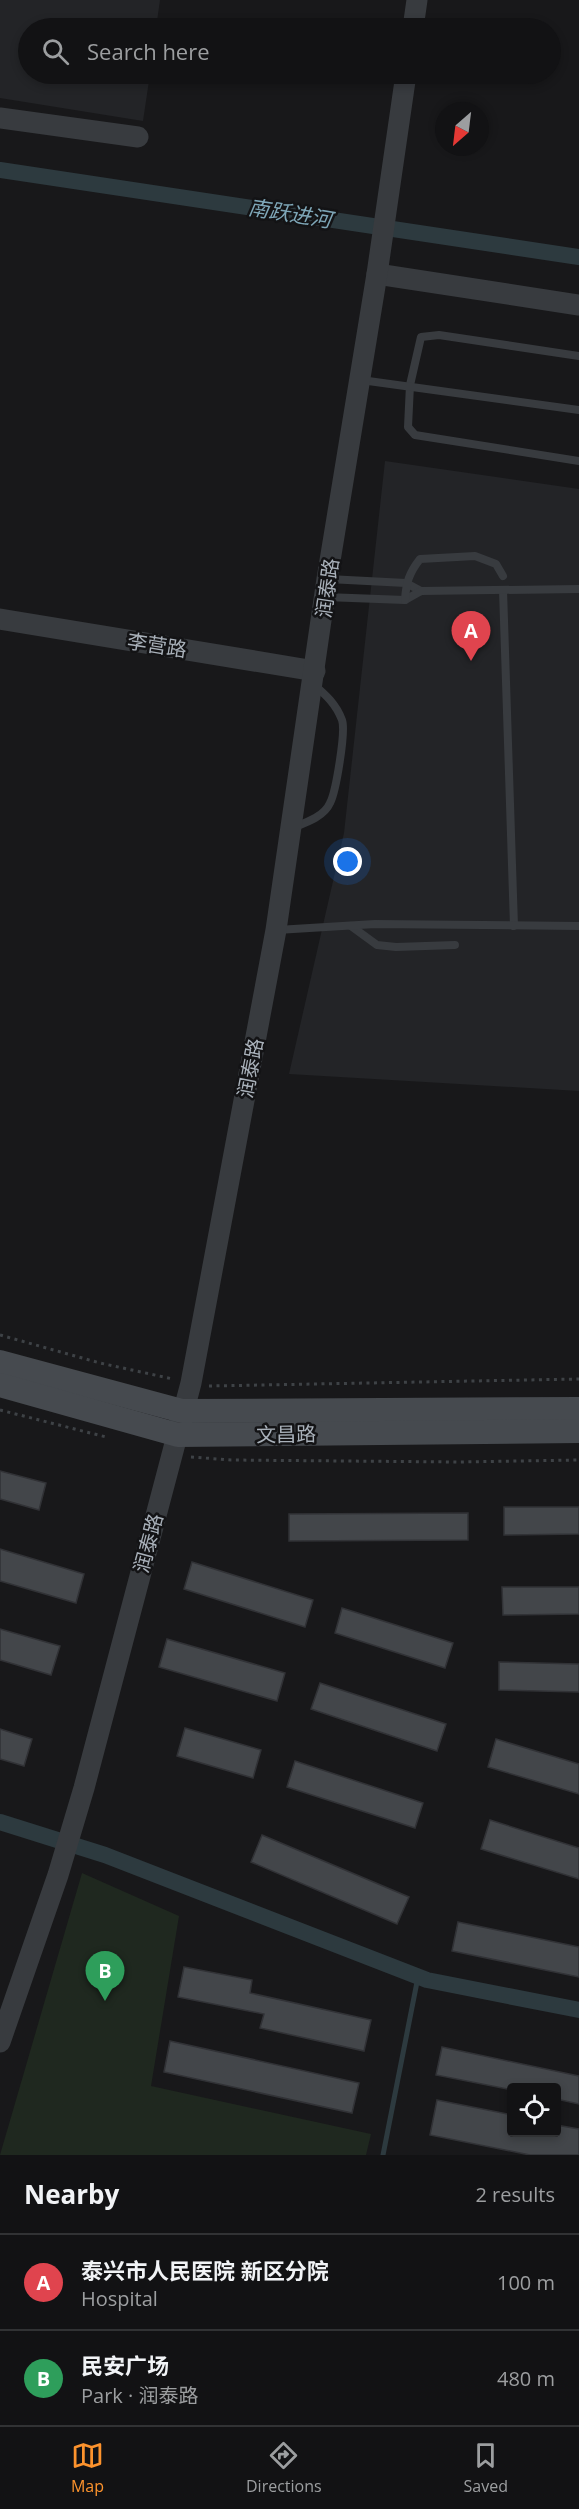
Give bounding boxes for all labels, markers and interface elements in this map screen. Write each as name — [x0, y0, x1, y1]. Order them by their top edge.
search box — [18, 18, 561, 84]
icon: search — [39, 35, 72, 68]
text: Search here — [87, 36, 210, 66]
north arrow — [435, 102, 489, 156]
water label: 南跃进河 — [246, 193, 338, 234]
street label: 润泰路 — [309, 556, 345, 620]
pin: A — [452, 612, 490, 661]
street label: 李营路 — [125, 627, 189, 663]
your location — [333, 847, 362, 876]
street label: 润泰路 — [231, 1036, 269, 1100]
street label: 文昌路 — [256, 1420, 316, 1448]
street label: 润泰路 — [127, 1511, 169, 1575]
pin: B — [86, 1952, 124, 2001]
map controls — [507, 2083, 561, 2137]
button: locate — [507, 2083, 561, 2137]
text: Nearby — [24, 2176, 119, 2212]
text: 2 results — [475, 2181, 555, 2208]
text: 泰兴市人民医院 新区分院 — [81, 2255, 329, 2285]
text: A — [37, 2269, 50, 2296]
text: 100 m — [497, 2269, 555, 2296]
text: Hospital — [81, 2285, 158, 2312]
text: 民安广场 — [81, 2350, 169, 2380]
text: B — [37, 2365, 50, 2392]
text: 480 m — [497, 2365, 555, 2392]
text: Park · 润泰路 — [81, 2382, 198, 2409]
tab: Map — [71, 2439, 104, 2497]
tab: Directions — [246, 2439, 322, 2497]
tab: Saved — [464, 2439, 508, 2497]

